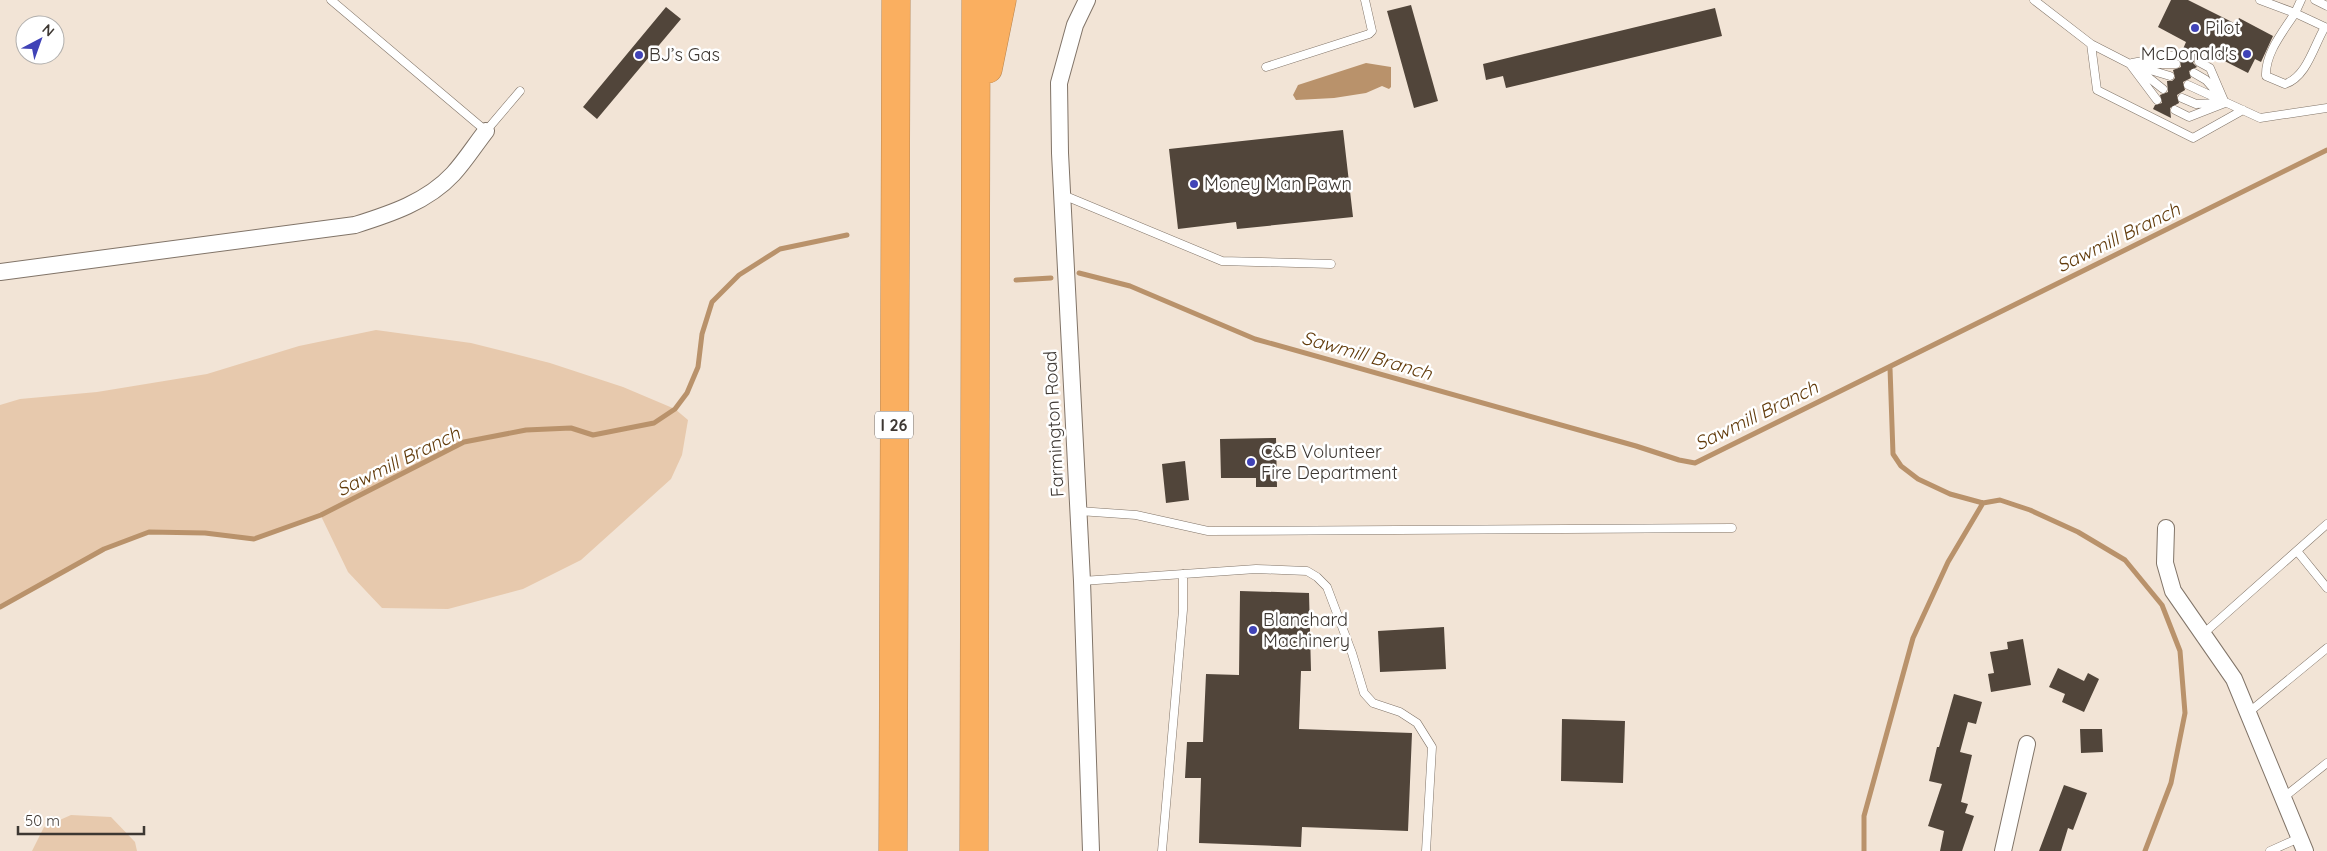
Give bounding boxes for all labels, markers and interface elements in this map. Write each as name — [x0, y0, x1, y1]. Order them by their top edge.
north arrow — [15, 15, 65, 65]
place label: Pilot — [2205, 16, 2241, 39]
text: N — [39, 20, 58, 40]
marker: Pilot — [2189, 22, 2201, 34]
place label: McDonald's — [2141, 42, 2237, 65]
place label: BJ’s Gas — [649, 43, 720, 66]
marker: McDonald's — [2241, 48, 2253, 60]
marker: BJ’s Gas — [633, 49, 645, 61]
place label: Money Man Pawn — [1204, 172, 1352, 195]
marker: Money Man Pawn — [1188, 178, 1200, 190]
water label: Sawmill Branch — [2052, 196, 2185, 277]
water label: Sawmill Branch — [1299, 325, 1436, 385]
street label: Farmington Road — [1038, 350, 1069, 498]
water label: Sawmill Branch — [1690, 374, 1823, 455]
road number: I 26 — [875, 412, 913, 438]
water label: Sawmill Branch — [332, 420, 465, 501]
place label: C&B Volunteer Fire Department — [1261, 440, 1398, 484]
marker: C&B Volunteer Fire Department — [1245, 456, 1257, 468]
place label: Blanchard Machinery — [1263, 608, 1350, 652]
marker: Blanchard Machinery — [1247, 624, 1259, 636]
scale bar — [18, 804, 144, 836]
text: 50 m — [25, 811, 60, 830]

